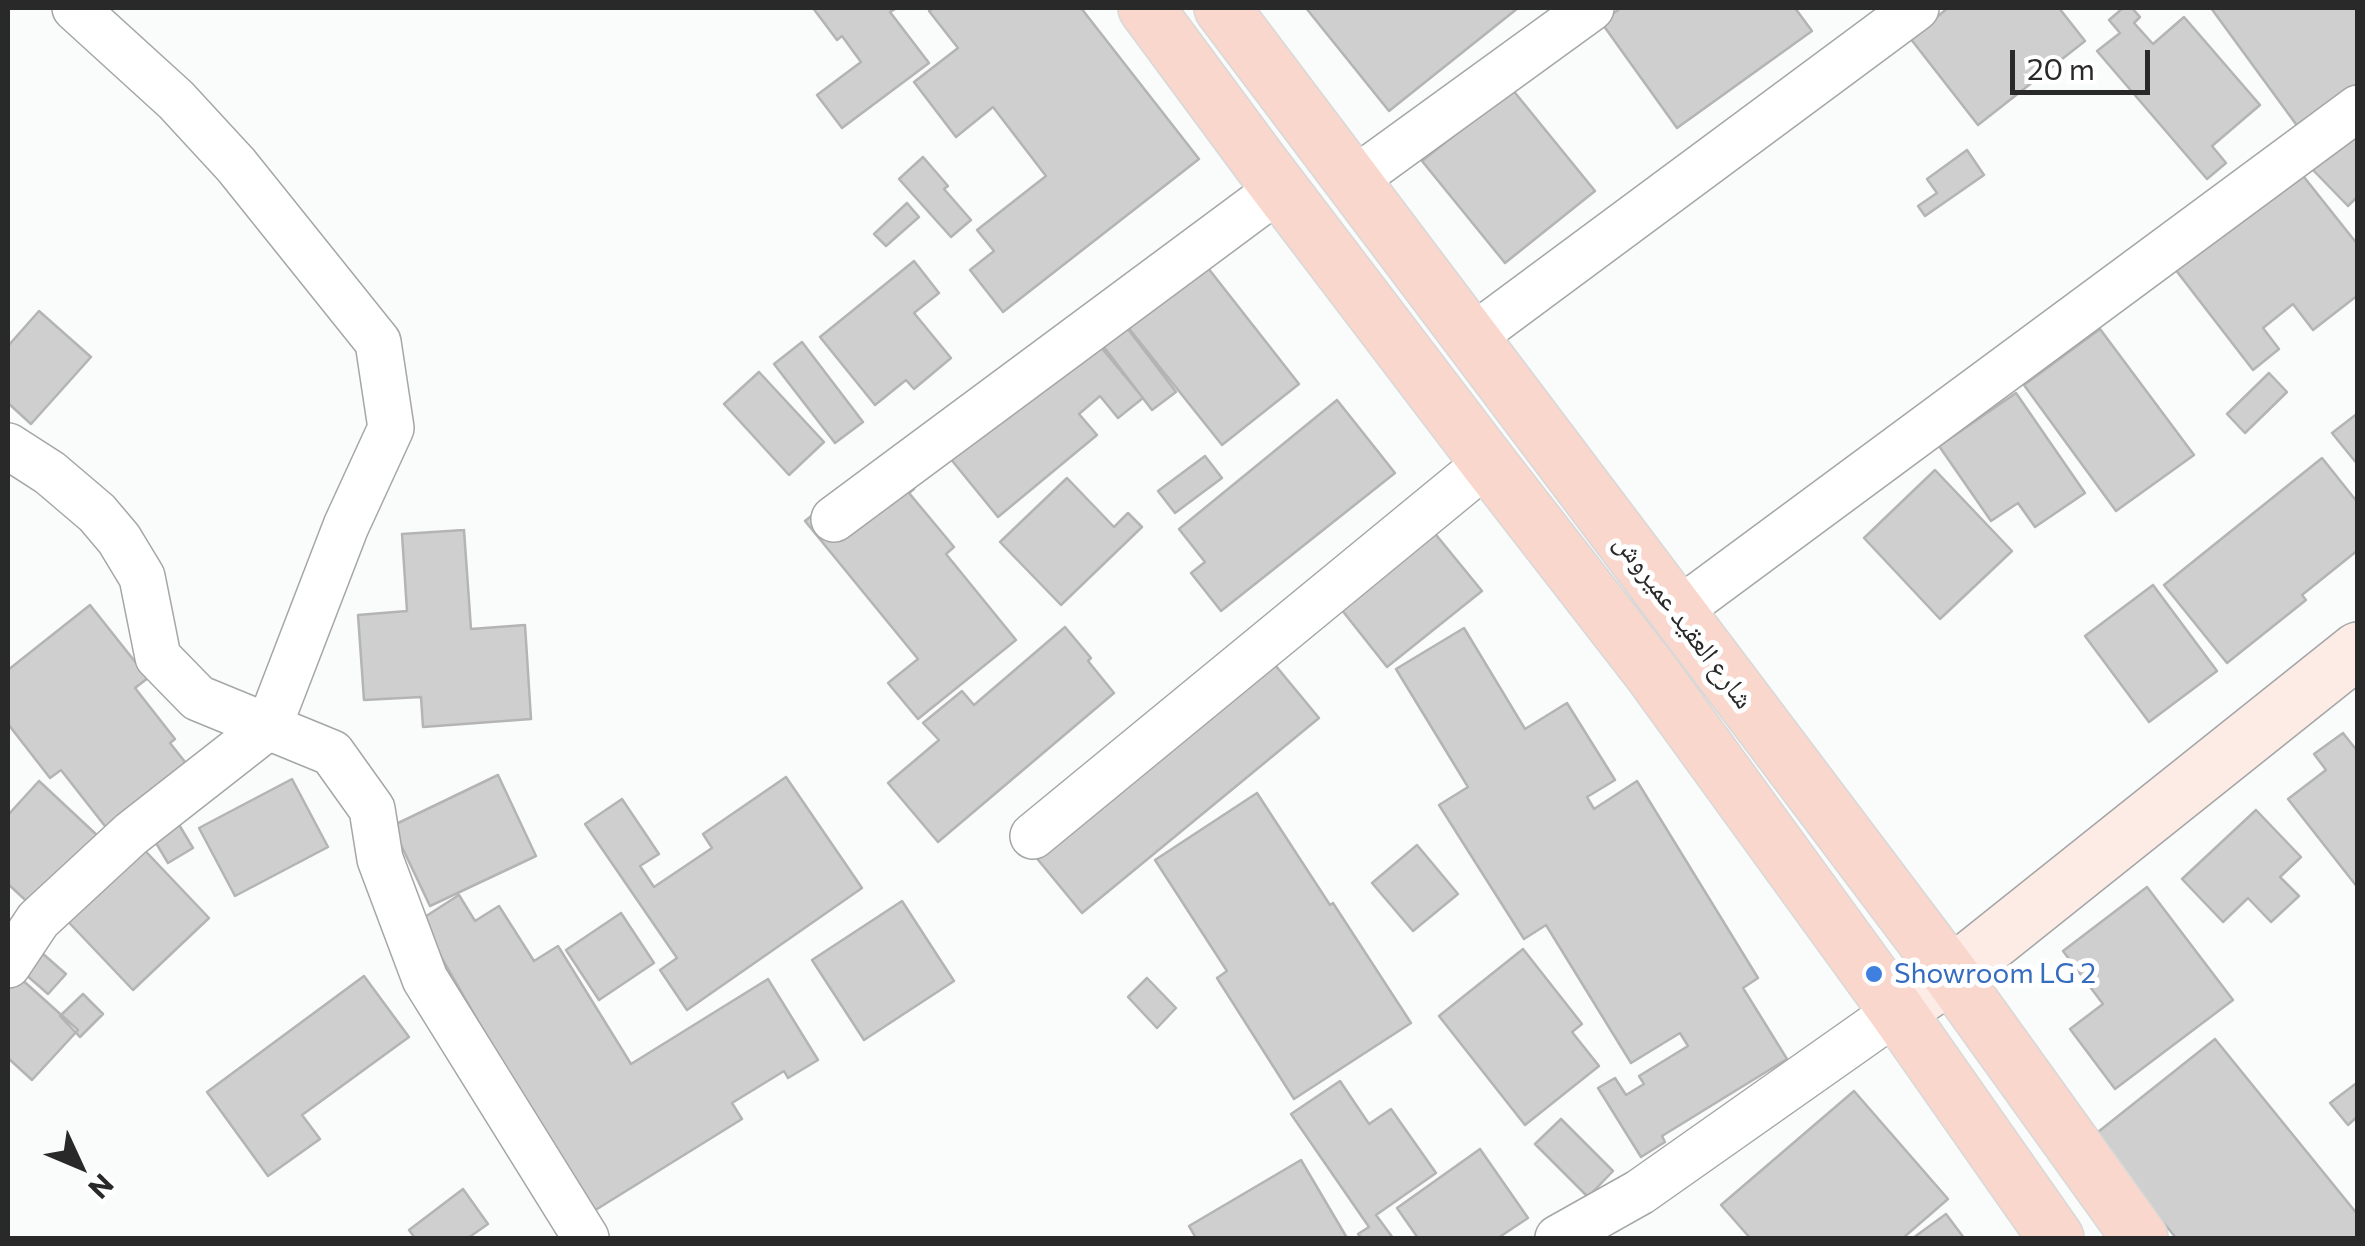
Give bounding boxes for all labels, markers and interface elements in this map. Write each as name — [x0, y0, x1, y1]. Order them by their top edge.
scale bar — [2015, 30, 2155, 92]
text: 20 m — [2027, 49, 2095, 86]
street label: شارع العقيد عميروش — [1607, 527, 1761, 715]
place label: Showroom LG 2 — [1894, 957, 2096, 991]
marker: Showroom LG 2 — [1863, 963, 1885, 985]
north arrow — [30, 1116, 130, 1216]
text: N — [82, 1167, 121, 1206]

